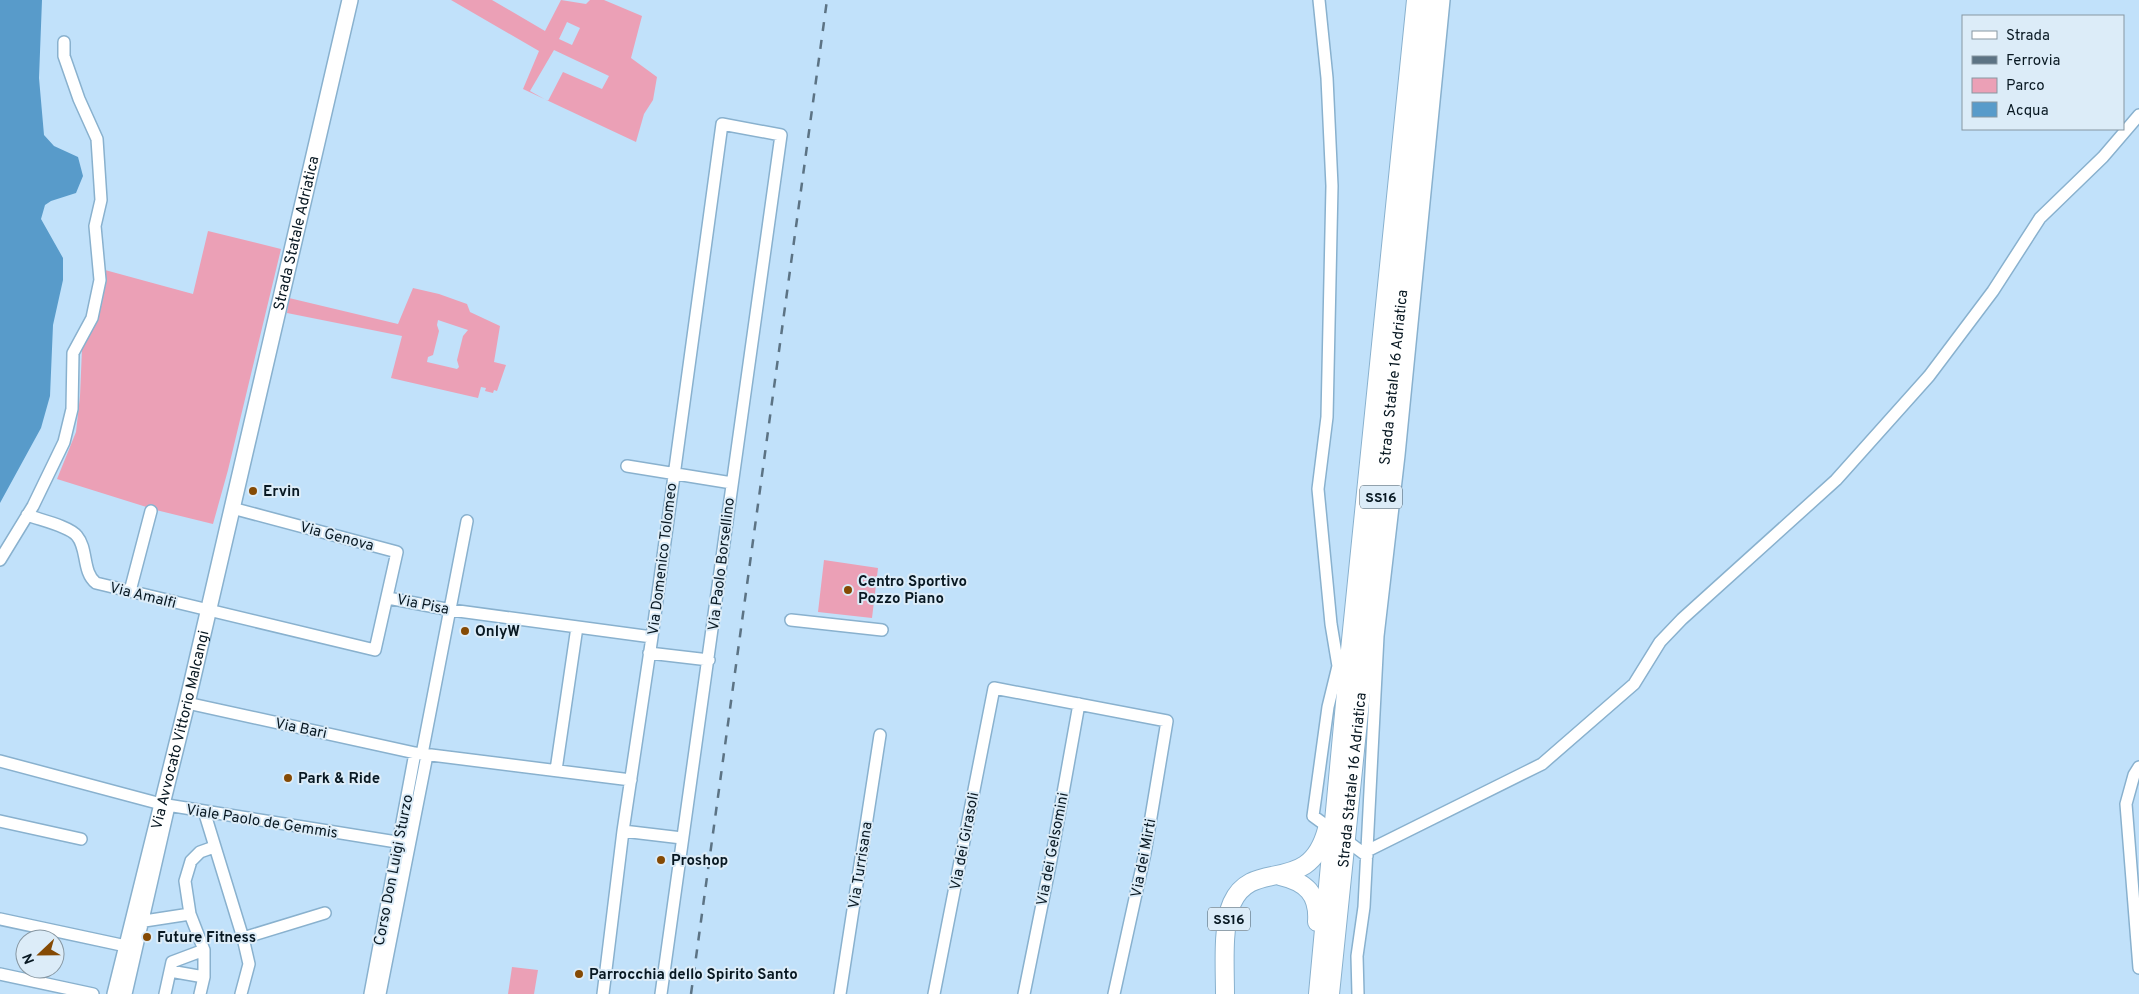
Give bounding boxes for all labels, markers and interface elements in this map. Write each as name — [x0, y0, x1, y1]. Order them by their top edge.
legend — [1962, 15, 2124, 130]
text: Strada — [2006, 27, 2050, 46]
text: Ferrovia — [2006, 52, 2060, 71]
text: Parco — [2006, 77, 2045, 96]
text: Acqua — [2006, 102, 2049, 121]
street label: Strada Statale Adriatica — [270, 154, 324, 313]
street label: Strada Statale 16 Adriatica — [1376, 289, 1413, 466]
street label: Via Domenico Tolomeo — [645, 482, 682, 636]
place label: Ervin — [263, 483, 300, 502]
marker: Ervin — [247, 485, 259, 497]
road number: SS16 — [1360, 486, 1402, 508]
street label: Via Paolo Borsellino — [705, 496, 740, 632]
street label: Via Genova — [298, 518, 376, 556]
place label: Centro Sportivo Pozzo Piano — [858, 573, 967, 609]
street label: Via Amalfi — [107, 579, 178, 614]
marker: Centro Sportivo Pozzo Piano — [842, 584, 854, 596]
street label: Via Pisa — [395, 591, 451, 620]
place label: OnlyW — [475, 623, 520, 642]
marker: OnlyW — [459, 625, 471, 637]
street label: Via Avvocato Vittorio Malcangi — [148, 629, 215, 832]
street label: Strada Statale 16 Adriatica — [1335, 692, 1372, 869]
street label: Via Bari — [273, 715, 328, 744]
place label: Park & Ride — [298, 770, 380, 789]
marker: Park & Ride — [282, 772, 294, 784]
street label: Via dei Girasoli — [947, 791, 984, 892]
street label: Via dei Gelsomini — [1033, 791, 1074, 908]
street label: Corso Don Luigi Sturzo — [371, 793, 418, 947]
street label: Viale Paolo de Gemmis — [184, 801, 339, 844]
street label: Via dei Mirti — [1128, 817, 1161, 899]
street label: Via Turrisana — [845, 820, 878, 910]
place label: Proshop — [671, 852, 728, 871]
marker: Proshop — [655, 854, 667, 866]
road number: SS16 — [1208, 908, 1250, 931]
north arrow — [15, 929, 65, 979]
place label: Future Fitness — [157, 929, 256, 948]
marker: Future Fitness — [141, 931, 153, 943]
text: N — [20, 950, 39, 966]
place label: Parrocchia dello Spirito Santo — [589, 966, 798, 985]
marker: Parrocchia dello Spirito Santo — [573, 968, 585, 980]

